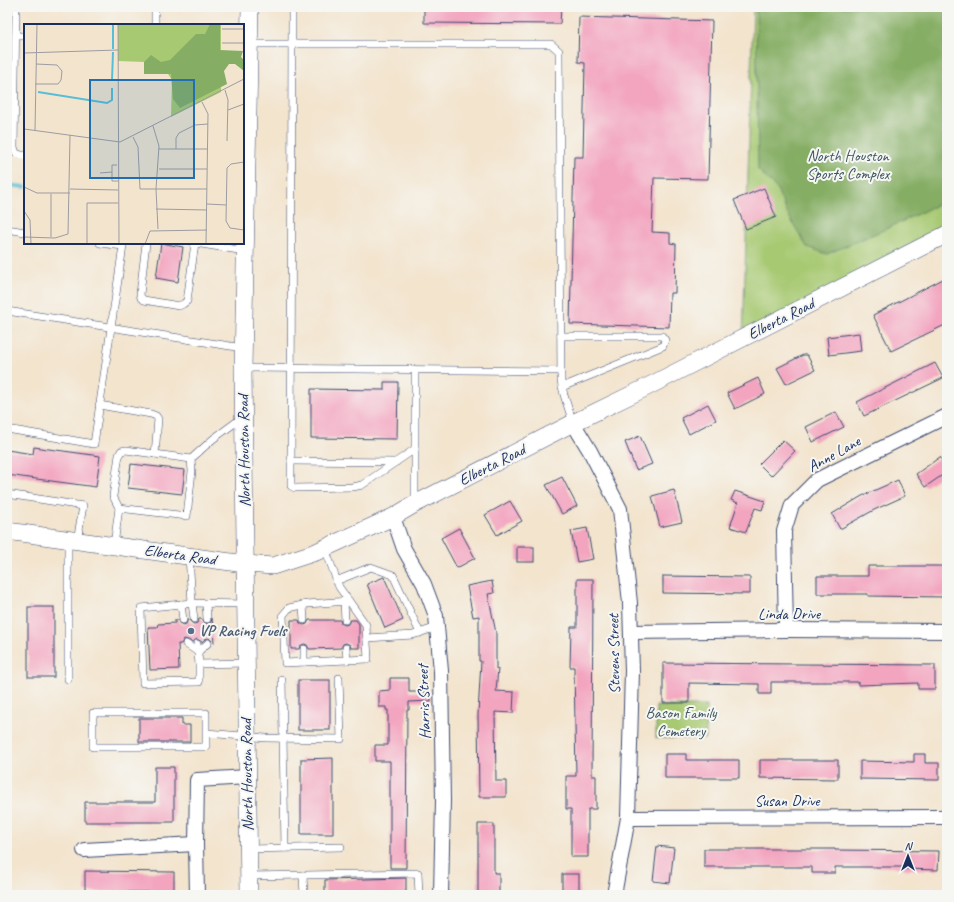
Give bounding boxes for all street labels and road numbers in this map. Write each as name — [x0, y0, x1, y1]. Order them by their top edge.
street label: Elberta Road — [744, 293, 820, 344]
street label: North Houston Road — [233, 392, 255, 507]
street label: Anne Lane — [804, 431, 865, 477]
street label: Elberta Road — [455, 439, 531, 490]
street label: Elberta Road — [143, 540, 220, 570]
street label: Linda Drive — [758, 604, 822, 624]
street label: Stevens Street — [603, 612, 625, 694]
street label: Harris Street — [413, 662, 435, 740]
street label: North Houston Road — [236, 716, 258, 831]
street label: Susan Drive — [755, 791, 821, 811]

